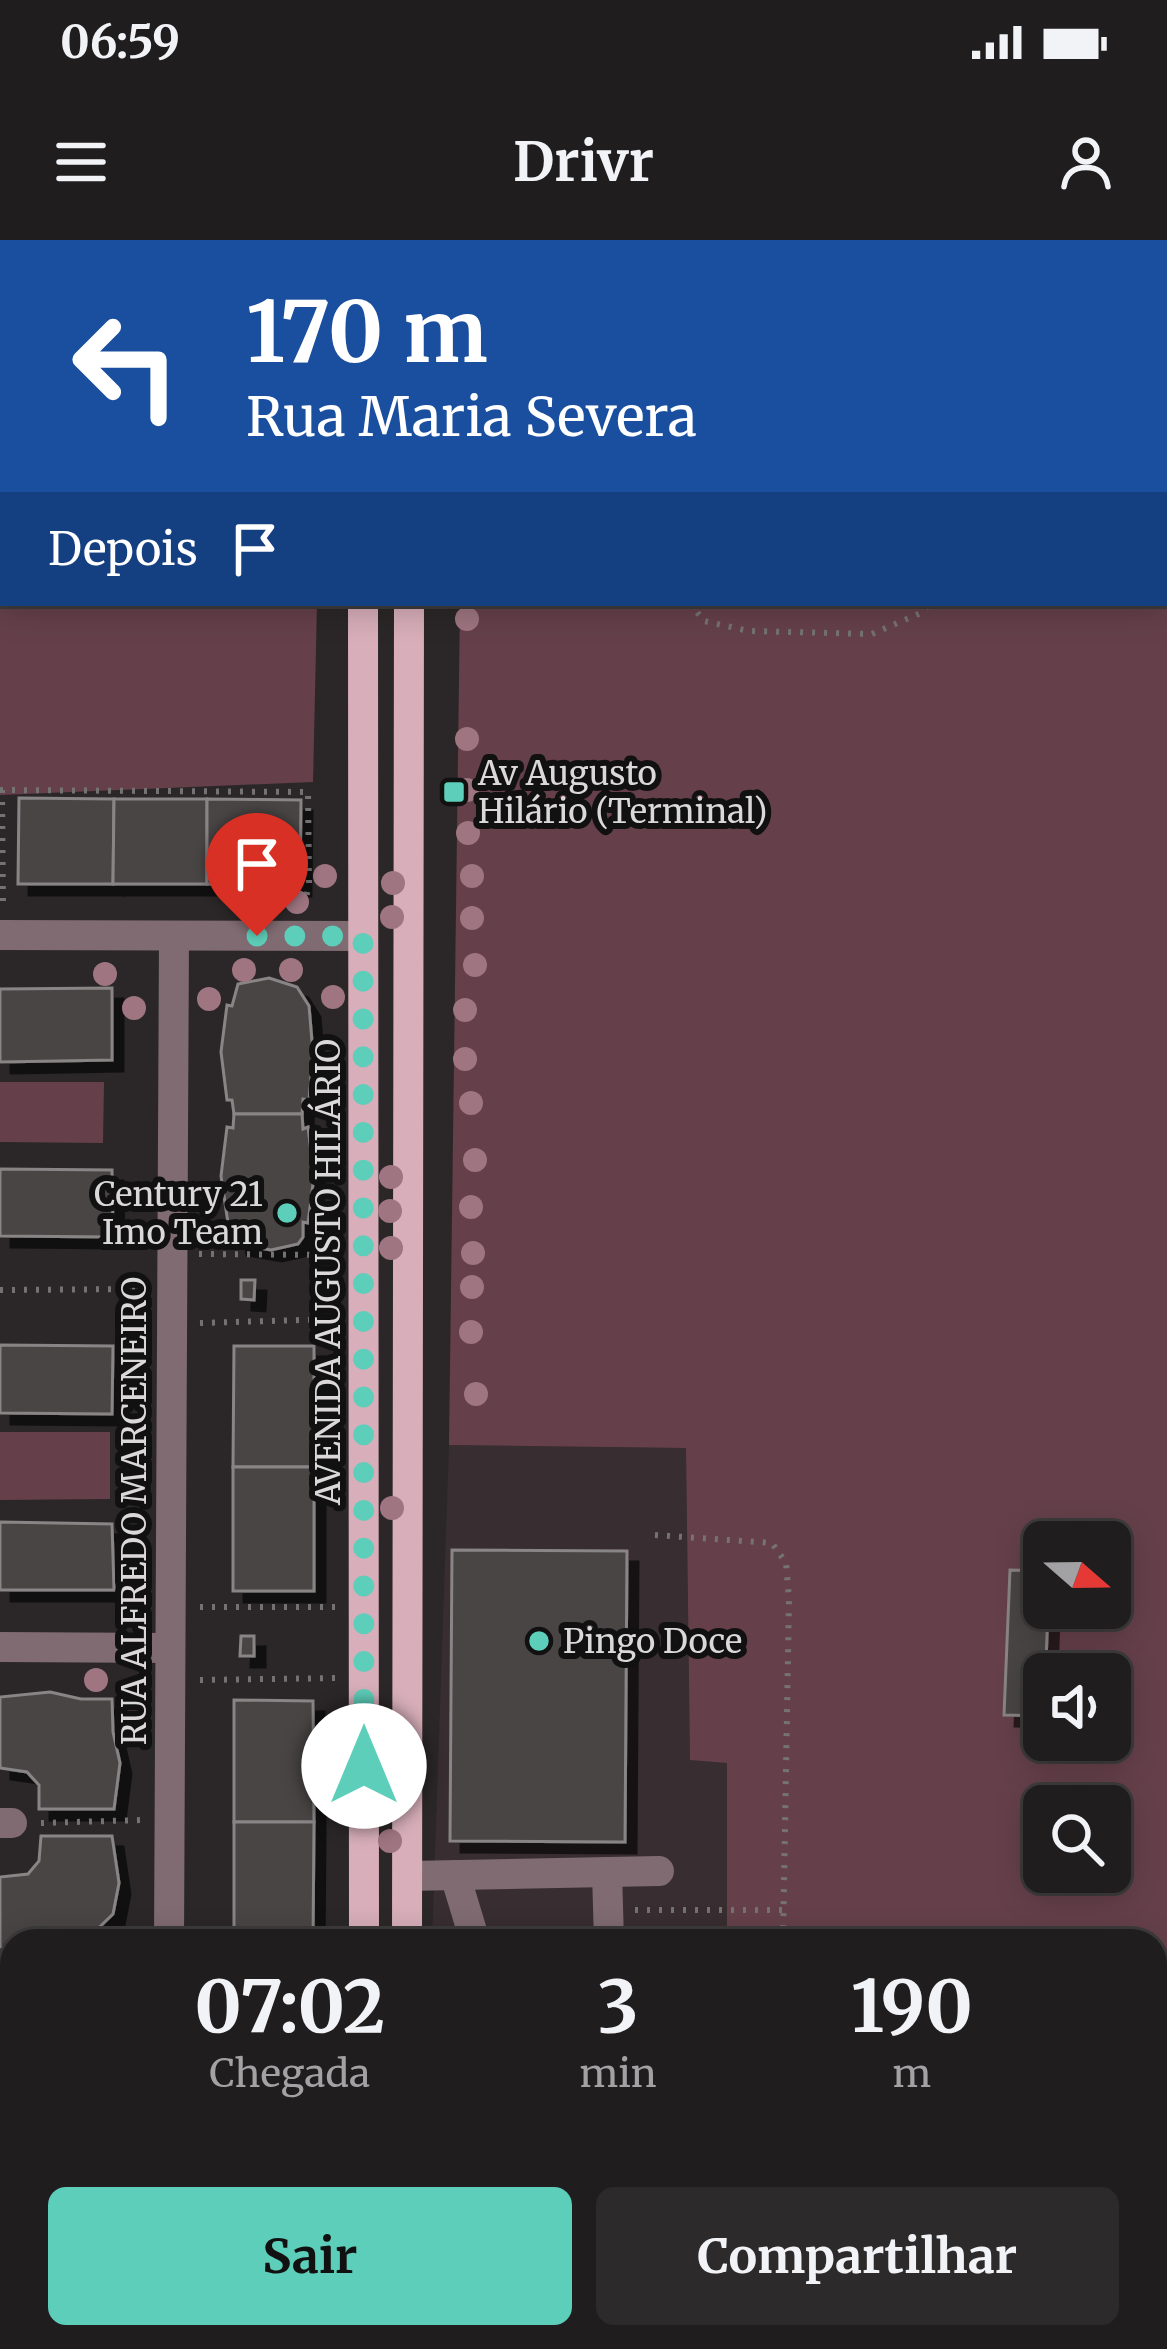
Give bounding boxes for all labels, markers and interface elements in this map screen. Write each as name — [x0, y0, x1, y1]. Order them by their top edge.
text: 06:59 — [60, 14, 180, 70]
text: Drivr — [513, 128, 654, 196]
icon: menu — [48, 129, 114, 195]
icon: person — [1053, 129, 1119, 195]
text: 170 m — [246, 279, 488, 385]
icon: left — [48, 288, 204, 444]
text: Rua Maria Severa — [246, 383, 697, 451]
icon: arrive — [222, 516, 288, 582]
text: Depois — [48, 521, 198, 577]
place label: Av Augusto Hilário (Terminal) — [477, 753, 767, 832]
marker: Av Augusto Hilário (Terminal) — [441, 779, 467, 805]
pin — [206, 813, 308, 936]
icon: arrive — [224, 831, 290, 897]
street label: AVENIDA AUGUSTO HILÁRIO — [307, 1039, 349, 1506]
place label: Century 21 Imo Team — [94, 1174, 263, 1253]
marker: Century 21 Imo Team — [274, 1200, 300, 1226]
street label: RUA ALFREDO MARCENEIRO — [114, 1277, 155, 1745]
north arrow — [1023, 1521, 1131, 1629]
map controls — [1023, 1521, 1131, 1893]
place label: Pingo Doce — [563, 1621, 742, 1662]
marker: Pingo Doce — [526, 1628, 552, 1654]
button: sound — [1023, 1653, 1131, 1761]
position arrow — [301, 1703, 427, 1829]
button: search — [1023, 1785, 1131, 1893]
text: 07:02 — [194, 1961, 385, 2052]
text: 3 — [598, 1961, 639, 2052]
text: 190 — [851, 1961, 973, 2052]
text: Chegada — [209, 2049, 370, 2098]
text: min — [580, 2049, 657, 2098]
text: m — [892, 2049, 931, 2098]
button: Sair — [48, 2187, 572, 2325]
button: Compartilhar — [596, 2187, 1119, 2325]

